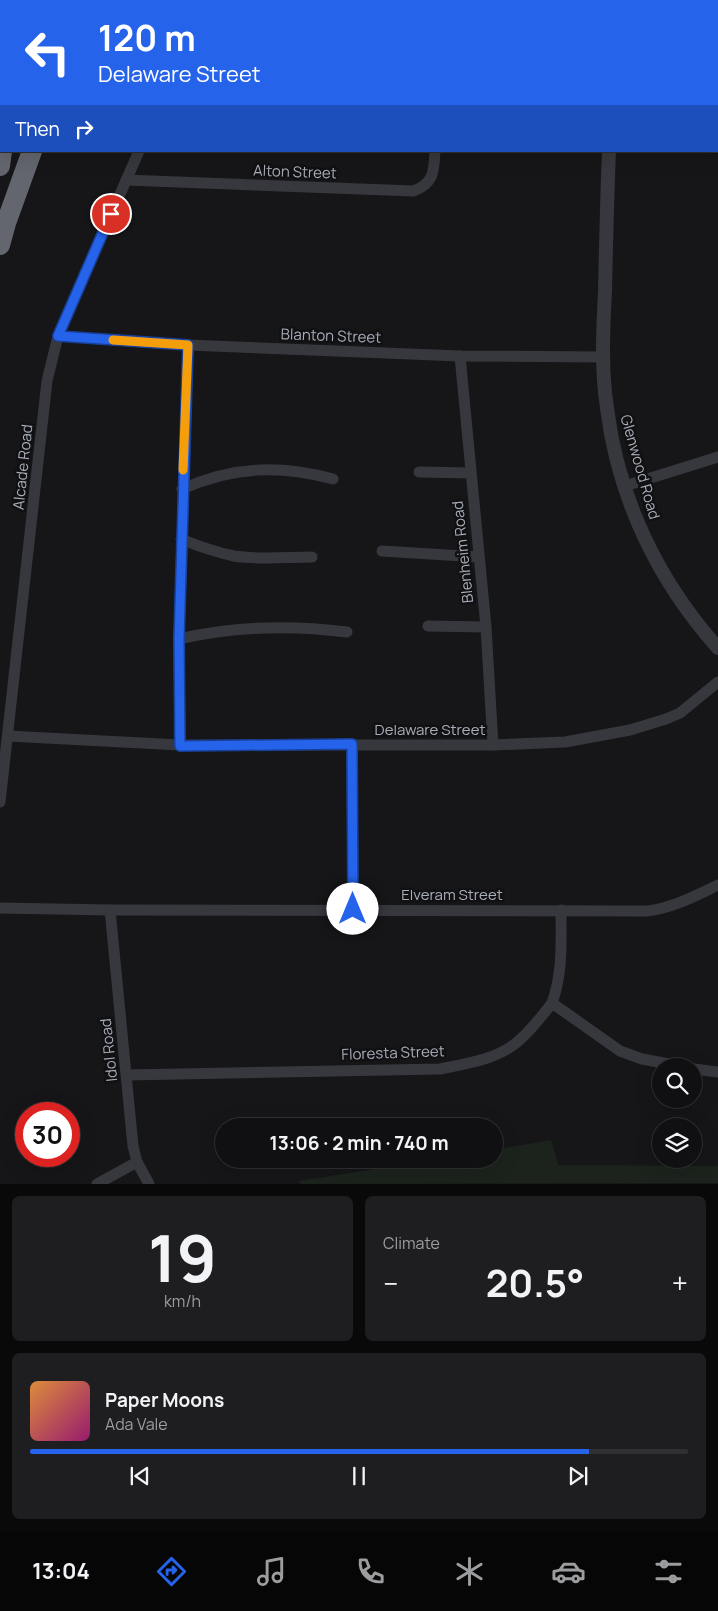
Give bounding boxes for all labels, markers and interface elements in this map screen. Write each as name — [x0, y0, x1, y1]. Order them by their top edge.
text: 120 m — [98, 14, 196, 62]
icon: left — [15, 20, 80, 85]
text: Delaware Street — [98, 59, 261, 89]
icon: right — [70, 115, 98, 143]
text: Then — [15, 116, 60, 142]
street label: Alton Street — [253, 160, 337, 183]
pin — [90, 193, 132, 235]
icon: arrive — [97, 200, 125, 228]
street label: Blanton Street — [280, 323, 382, 348]
street label: Glenwood Road — [616, 412, 665, 522]
street label: Alcade Road — [8, 423, 37, 511]
street label: Blenheim Road — [447, 500, 478, 604]
street label: Delaware Street — [375, 719, 485, 740]
position arrow — [326, 882, 378, 934]
street label: Elveram Street — [401, 884, 503, 905]
street label: Idol Road — [95, 1017, 122, 1083]
street label: Floresta Street — [341, 1040, 445, 1065]
map controls — [652, 1058, 702, 1168]
button: search — [652, 1058, 702, 1108]
speed limit sign: 30 — [15, 1102, 80, 1167]
button: layers — [652, 1118, 702, 1168]
text: 13:06 · 2 min · 740 m — [269, 1130, 449, 1156]
text: 19 — [148, 1213, 217, 1302]
text: Climate — [383, 1232, 440, 1254]
text: 20.5° — [486, 1256, 584, 1308]
text: − — [383, 1264, 398, 1302]
text: + — [672, 1264, 688, 1302]
text: km/h — [164, 1290, 201, 1312]
text: Paper Moons — [105, 1387, 224, 1413]
text: Ada Vale — [105, 1413, 168, 1435]
icon: previous — [126, 1462, 154, 1490]
icon: pause — [345, 1462, 373, 1490]
icon: next — [564, 1462, 592, 1490]
icon: directions — [154, 1554, 189, 1589]
icon: music — [254, 1554, 289, 1589]
icon: phone — [353, 1554, 388, 1589]
icon: climate — [452, 1554, 487, 1589]
icon: car — [551, 1554, 586, 1589]
icon: filters — [651, 1554, 686, 1589]
text: 13:04 — [32, 1556, 90, 1586]

